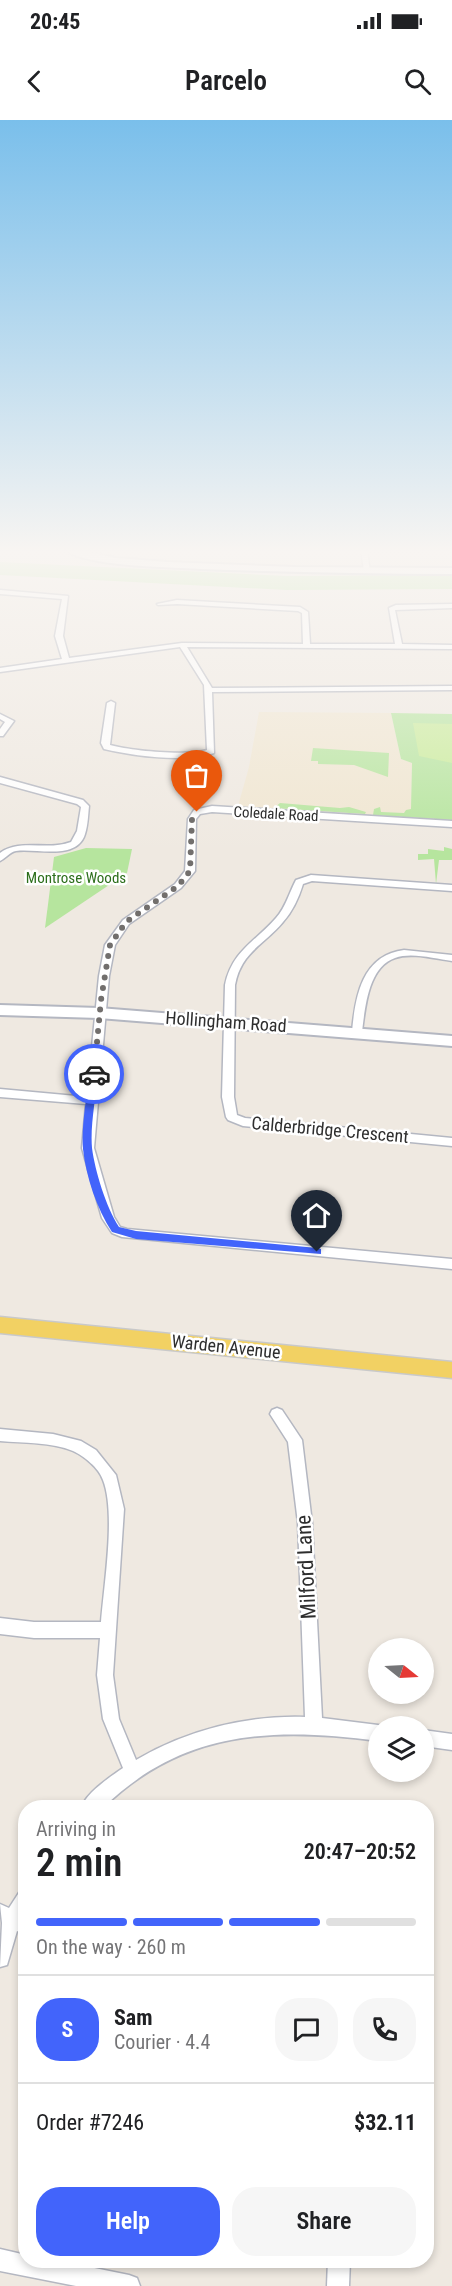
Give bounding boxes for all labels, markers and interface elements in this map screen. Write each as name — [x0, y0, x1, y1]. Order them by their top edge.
text: 20:45 — [30, 9, 81, 34]
icon: back — [18, 65, 51, 98]
text: Parcelo — [185, 65, 267, 97]
icon: search — [401, 65, 434, 98]
pin — [171, 750, 222, 812]
icon: bag — [180, 759, 213, 792]
street label: Coledale Road — [233, 803, 319, 825]
park label: Montrose Woods — [26, 869, 126, 887]
street label: Hollingham Road — [165, 1007, 287, 1036]
courier — [64, 1044, 124, 1104]
icon: car — [78, 1058, 111, 1091]
street label: Calderbridge Crescent — [251, 1112, 409, 1147]
pin — [291, 1190, 342, 1252]
icon: home — [300, 1199, 333, 1232]
street label: Warden Avenue — [171, 1330, 282, 1363]
street label: Milford Lane — [291, 1514, 321, 1620]
north arrow — [368, 1638, 434, 1704]
map controls — [368, 1638, 434, 1782]
button: layers — [368, 1716, 434, 1782]
text: Arriving in — [36, 1817, 116, 1841]
text: 20:47–20:52 — [304, 1839, 416, 1864]
text: 2 min — [36, 1840, 122, 1886]
text: On the way · 260 m — [36, 1935, 186, 1959]
button: chat — [275, 1998, 338, 2061]
button: phone — [353, 1998, 416, 2061]
text: Sam — [114, 2005, 153, 2030]
text: S — [62, 2017, 73, 2042]
text: Courier · 4.4 — [114, 2030, 210, 2054]
text: Order #7246 — [36, 2110, 144, 2135]
text: $32.11 — [354, 2110, 416, 2135]
button: Help — [36, 2187, 220, 2256]
button: Share — [232, 2187, 416, 2256]

